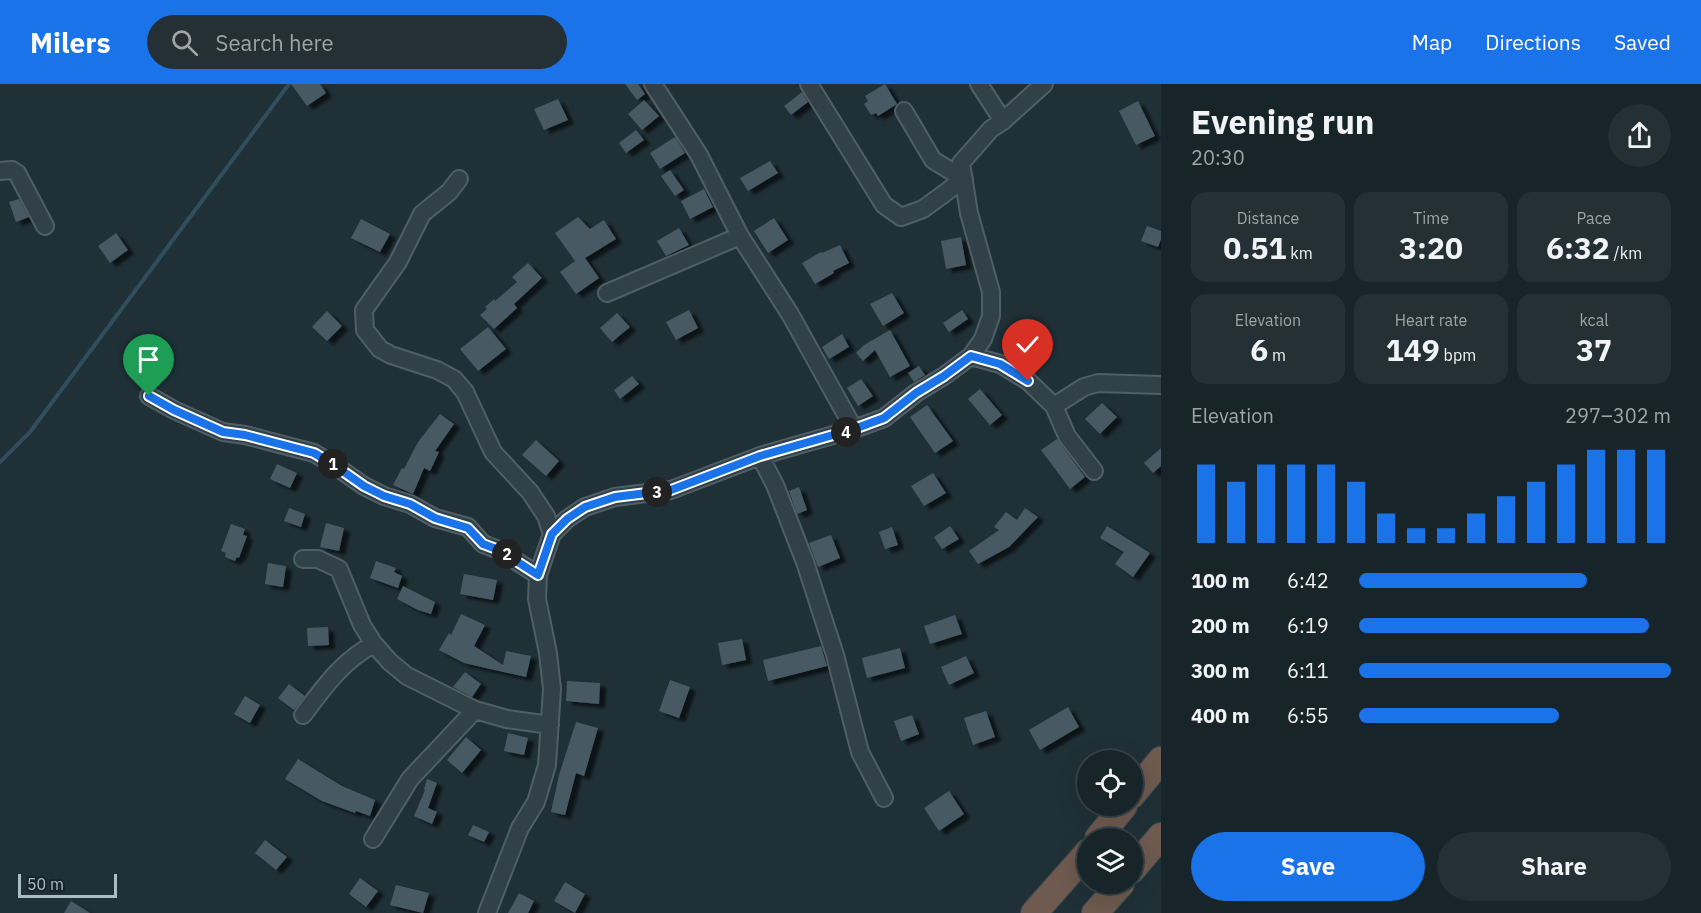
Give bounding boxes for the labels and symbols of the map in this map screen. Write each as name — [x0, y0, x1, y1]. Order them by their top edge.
pin — [1002, 319, 1053, 381]
pin — [123, 334, 174, 396]
pin: 4 — [831, 417, 861, 447]
pin: 1 — [318, 449, 348, 479]
pin: 3 — [642, 477, 672, 507]
pin: 2 — [492, 539, 522, 569]
scale bar — [18, 871, 117, 898]

